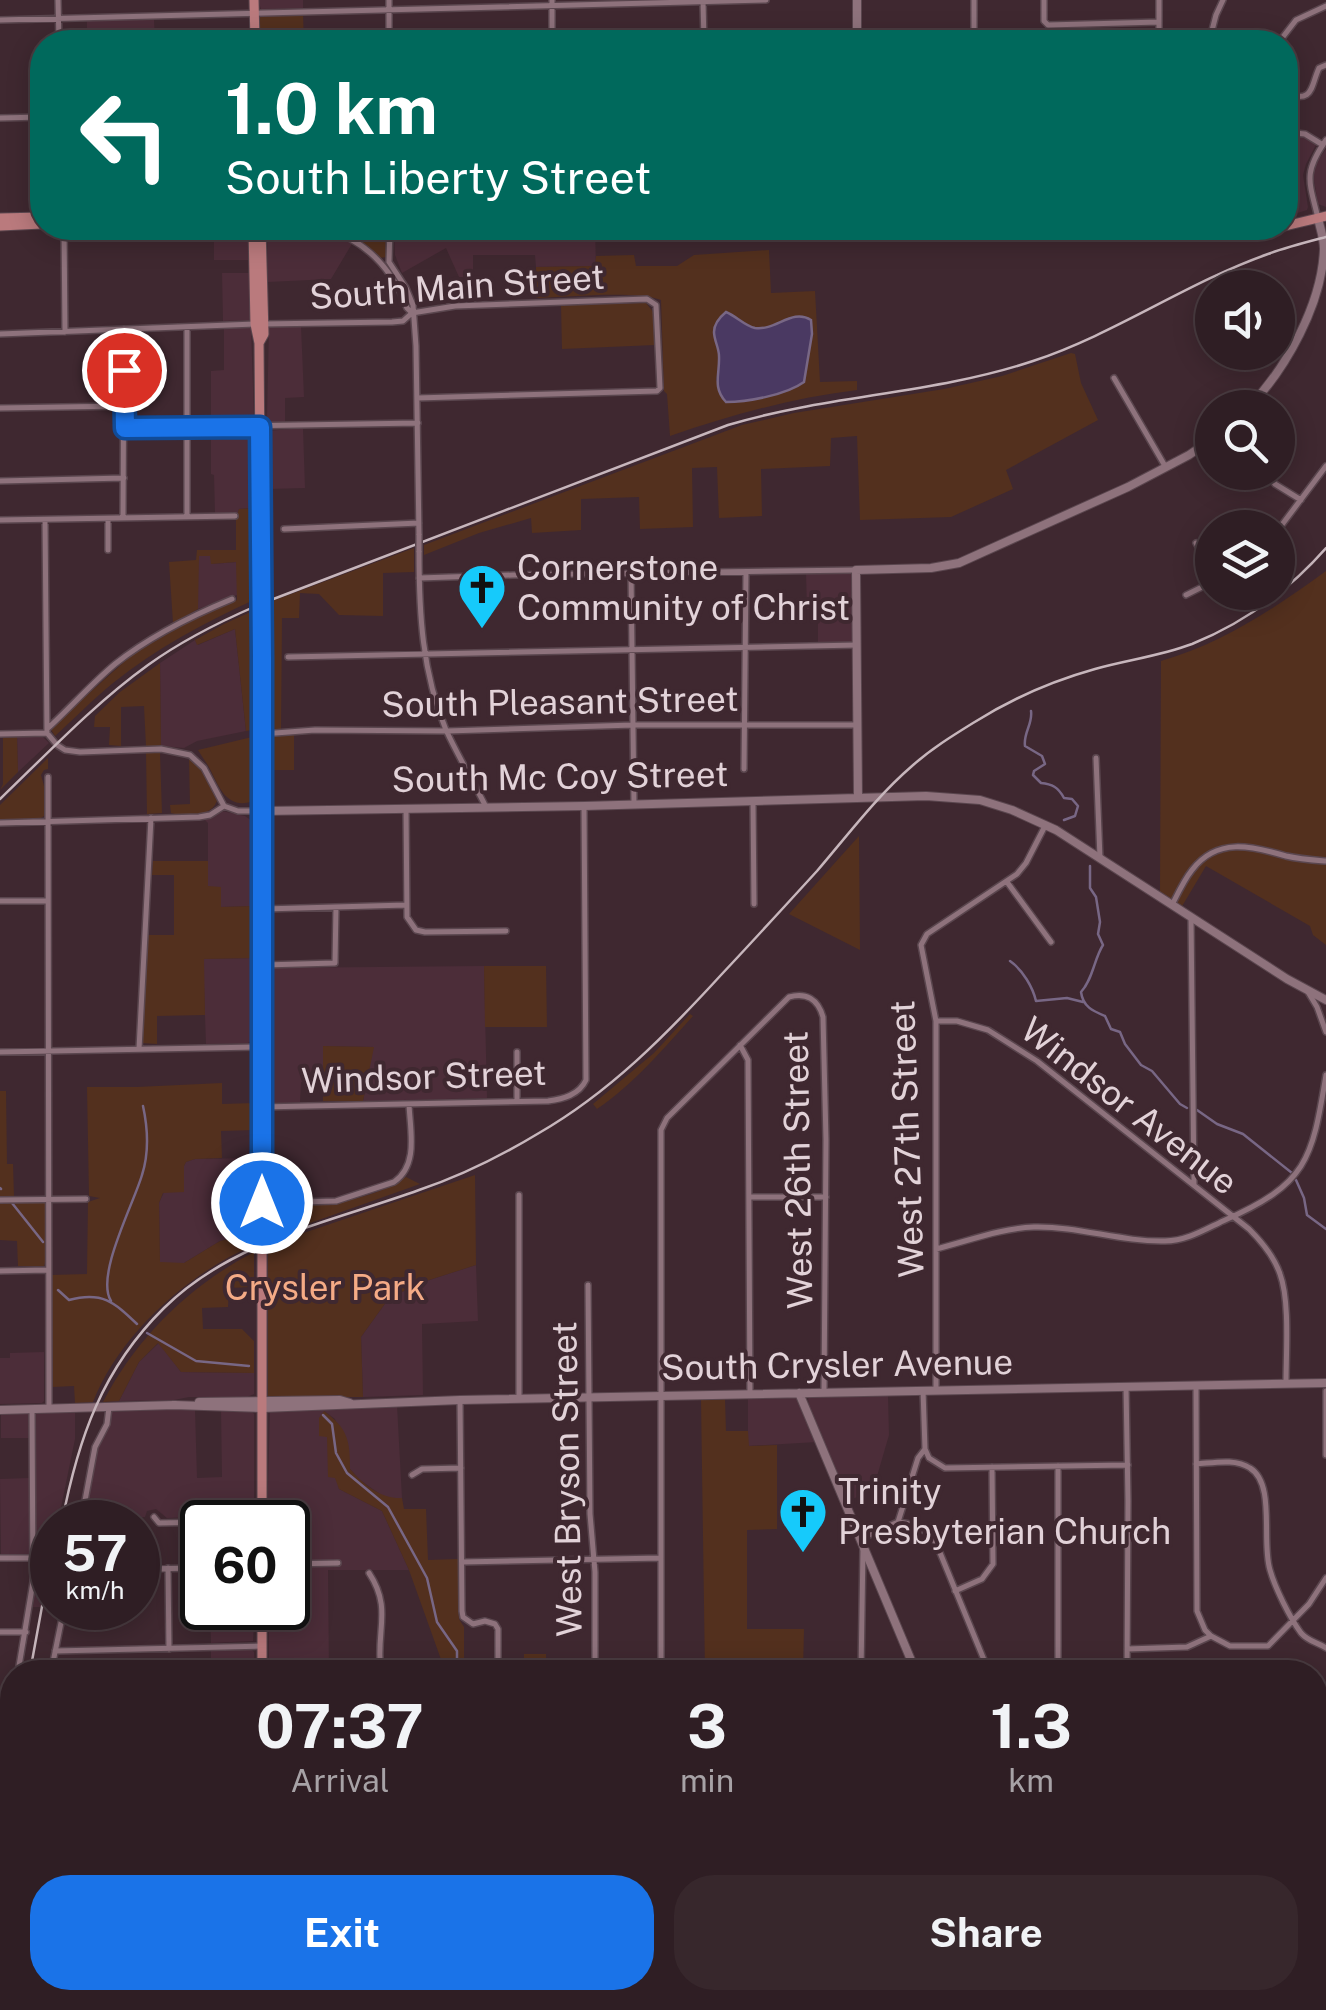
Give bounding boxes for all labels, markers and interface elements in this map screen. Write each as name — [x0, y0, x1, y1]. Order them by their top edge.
text: 1.0 km — [225, 67, 438, 150]
icon: left — [60, 70, 190, 200]
text: South Liberty Street — [225, 151, 652, 204]
street label: South Main Street — [308, 256, 606, 317]
map controls — [1195, 270, 1295, 610]
button: sound — [1195, 270, 1295, 370]
pin — [82, 328, 167, 413]
icon: arrive — [97, 343, 152, 398]
button: search — [1195, 390, 1295, 490]
button: layers — [1195, 510, 1295, 610]
place label: Cornerstone Community of Christ — [517, 547, 850, 628]
church icon: Cornerstone Community of Christ — [456, 562, 508, 630]
street label: South Pleasant Street — [381, 678, 739, 725]
street label: South Mc Coy Street — [391, 753, 729, 800]
street label: West 27th Street — [881, 1000, 932, 1278]
street label: Windsor Avenue — [1013, 1008, 1246, 1203]
street label: West 26th Street — [775, 1031, 820, 1309]
street label: Windsor Street — [301, 1052, 547, 1101]
position arrow — [210, 1151, 314, 1255]
park label: Crysler Park — [225, 1267, 425, 1308]
street label: West Bryson Street — [543, 1321, 590, 1637]
street label: South Crysler Avenue — [661, 1341, 1013, 1388]
place label: Trinity Presbyterian Church — [838, 1471, 1171, 1552]
church icon: Trinity Presbyterian Church — [777, 1486, 829, 1554]
speed limit sign: 60 — [180, 1500, 310, 1630]
text: 57 — [62, 1523, 128, 1582]
text: km/h — [66, 1575, 124, 1605]
text: 07:37 — [256, 1691, 424, 1762]
text: 3 — [687, 1691, 727, 1762]
text: 1.3 — [990, 1691, 1072, 1762]
text: Arrival — [291, 1762, 389, 1799]
text: min — [680, 1762, 734, 1799]
text: km — [1008, 1762, 1054, 1799]
button: Exit — [30, 1875, 654, 1990]
button: Share — [674, 1875, 1298, 1990]

